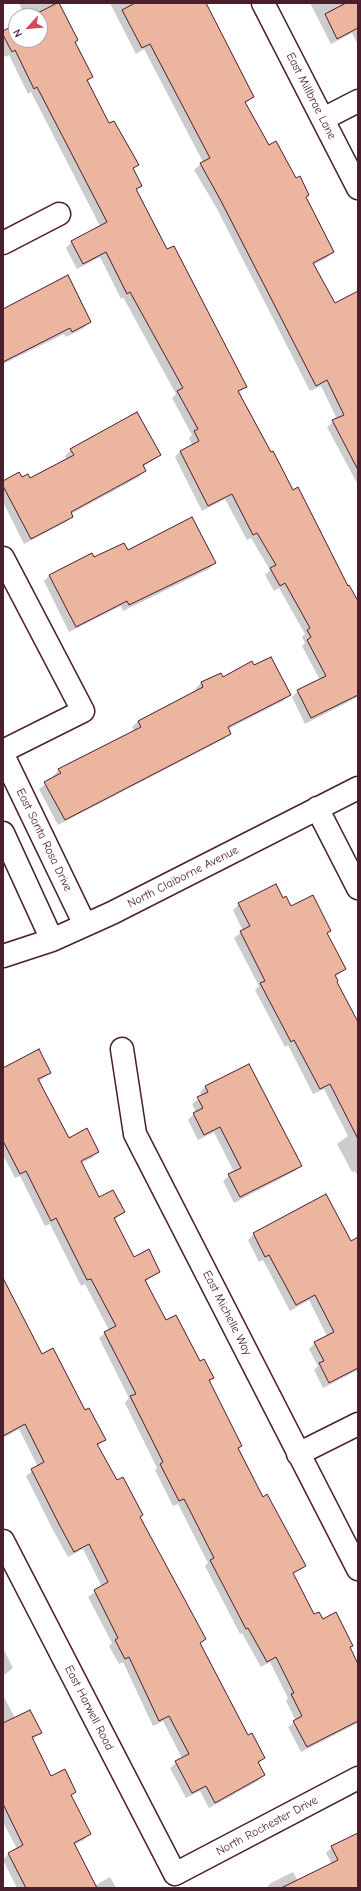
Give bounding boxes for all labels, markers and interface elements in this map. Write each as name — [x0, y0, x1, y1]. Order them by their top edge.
north arrow — [8, 8, 48, 48]
text: N — [10, 27, 25, 39]
street label: East Millbrae Lane — [283, 50, 339, 142]
street label: East Santa Rosa Drive — [13, 786, 75, 894]
street label: North Claiborne Avenue — [125, 843, 241, 911]
street label: East Michelle Way — [199, 1268, 255, 1358]
street label: East Harwell Road — [61, 1663, 117, 1753]
street label: North Rochester Drive — [214, 1793, 320, 1859]

